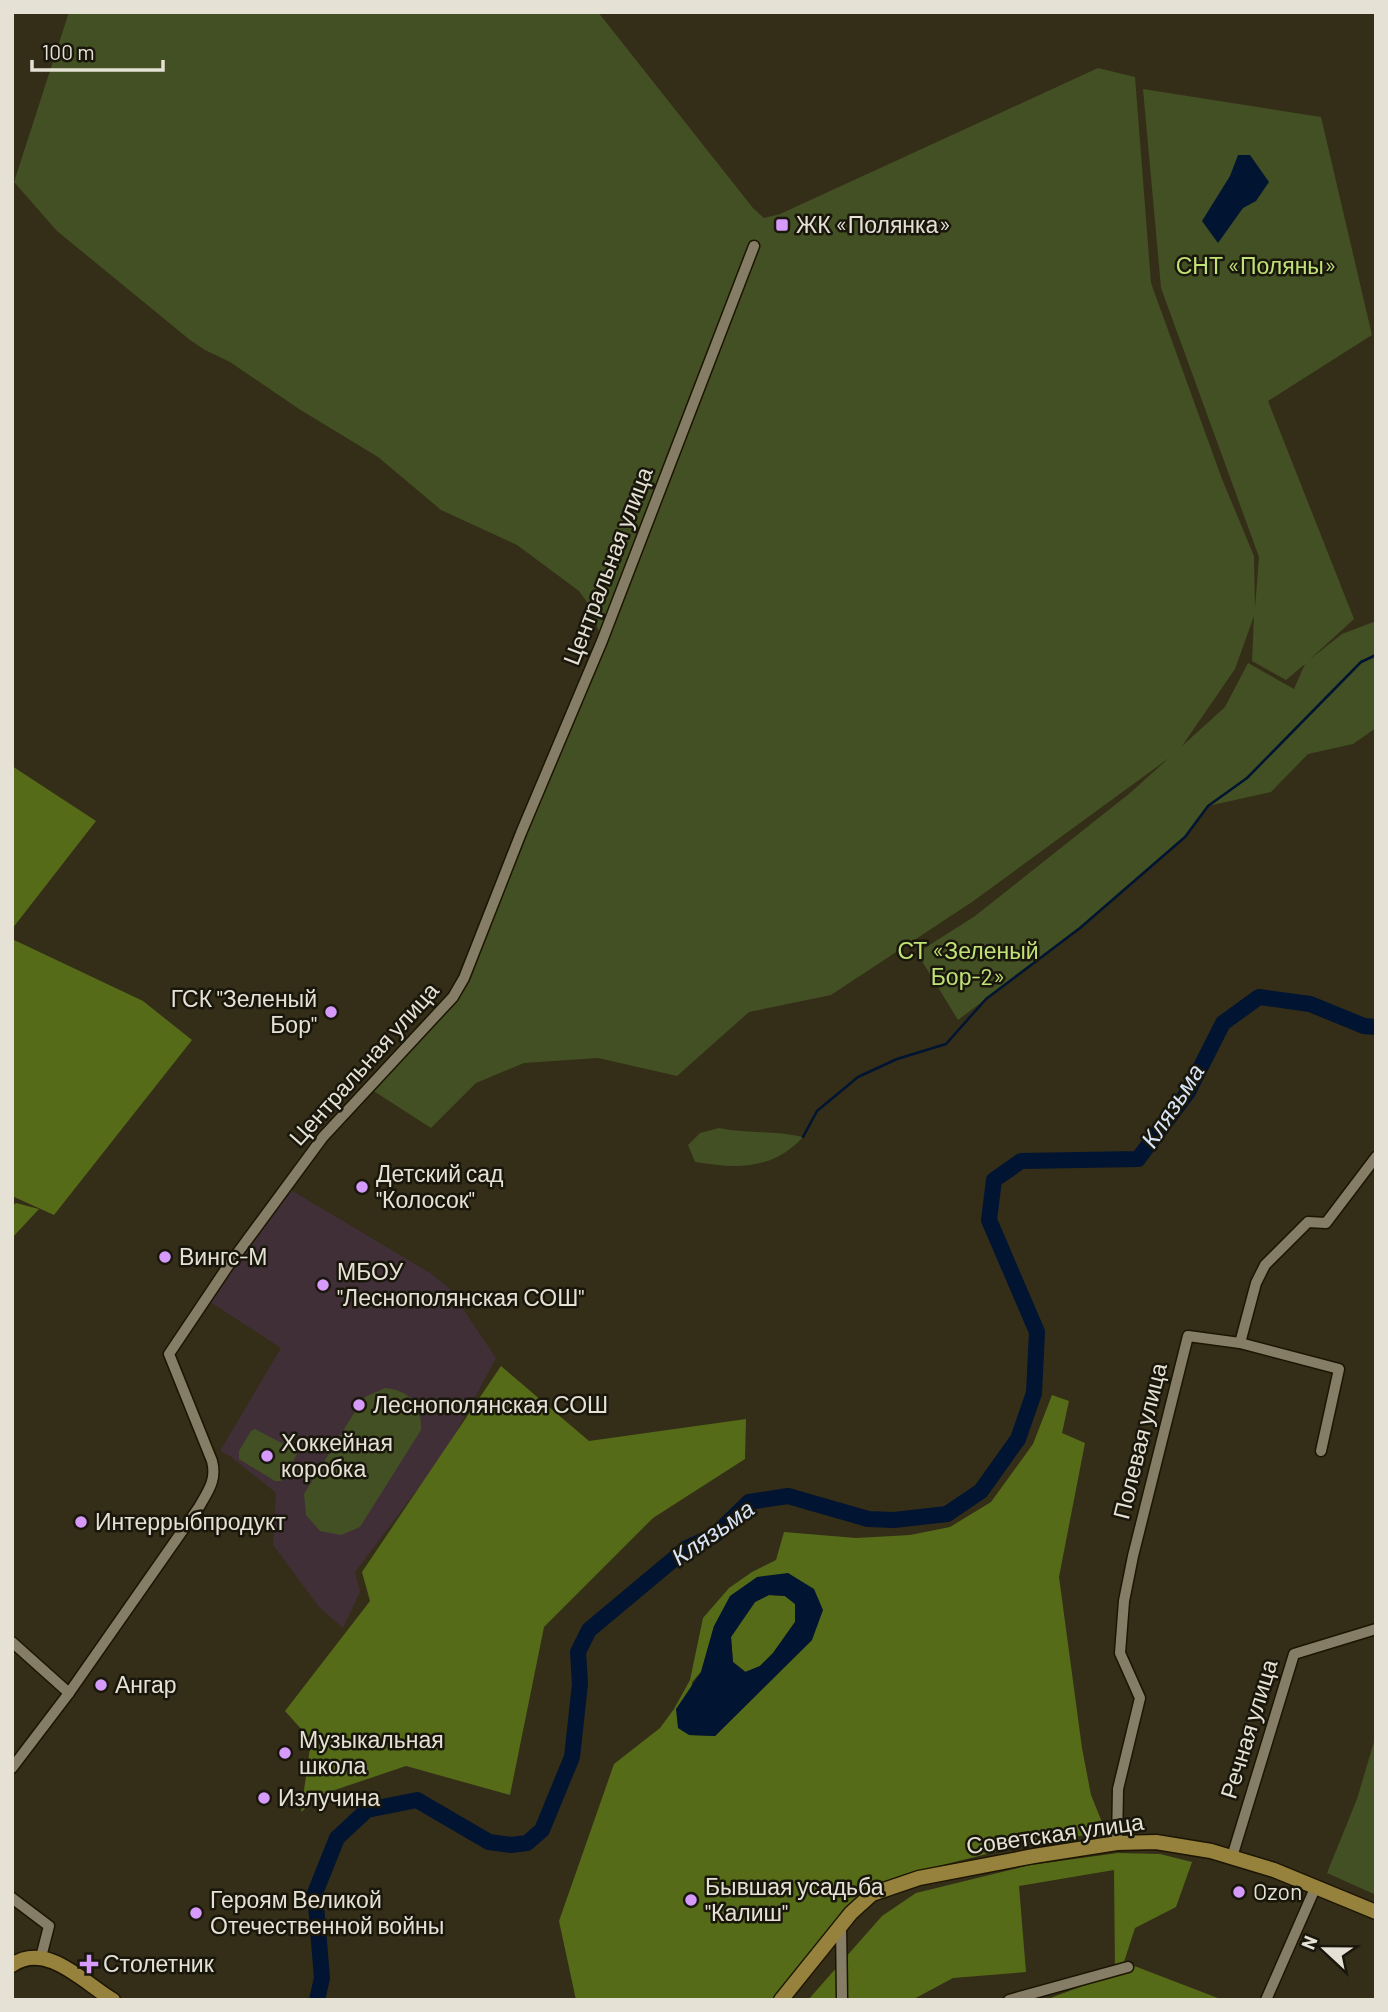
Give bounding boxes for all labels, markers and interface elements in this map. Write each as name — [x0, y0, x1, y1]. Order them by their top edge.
scale bar — [32, 28, 163, 72]
text: 100 m — [42, 39, 95, 64]
place label: ЖК «Полянка» — [796, 210, 951, 238]
marker: ЖК «Полянка» — [774, 217, 790, 233]
park label: СНТ «Поляны» — [1176, 251, 1336, 279]
street label: Центральная улица — [556, 463, 658, 669]
park label: СТ «Зеленый Бор-2» — [897, 936, 1039, 990]
street label: Центральная улица — [283, 976, 444, 1151]
place label: ГСК "Зеленый Бор" — [171, 984, 317, 1038]
marker: ГСК "Зеленый Бор" — [323, 1004, 339, 1020]
water label: Клязьма — [1134, 1058, 1210, 1153]
place label: Детский сад "Колосок" — [376, 1159, 504, 1213]
marker: Детский сад "Колосок" — [354, 1179, 370, 1195]
place label: Вингс-М — [179, 1242, 268, 1270]
marker: Вингс-М — [157, 1249, 173, 1265]
place label: МБОУ "Леснополянская СОШ" — [337, 1257, 584, 1311]
marker: МБОУ "Леснополянская СОШ" — [315, 1277, 331, 1293]
street label: Полевая улица — [1106, 1360, 1172, 1522]
place label: Леснополянская СОШ — [373, 1390, 608, 1418]
marker: Леснополянская СОШ — [351, 1397, 367, 1413]
place label: Хоккейная коробка — [281, 1428, 393, 1482]
marker: Хоккейная коробка — [259, 1448, 275, 1464]
water label: Клязьма — [665, 1493, 759, 1571]
place label: Интеррыбпродукт — [95, 1507, 286, 1535]
marker: Интеррыбпродукт — [73, 1514, 89, 1530]
street label: Речная улица — [1214, 1656, 1283, 1802]
place label: Ангар — [115, 1670, 177, 1698]
marker: Ангар — [93, 1677, 109, 1693]
place label: Музыкальная школа — [299, 1725, 444, 1779]
marker: Музыкальная школа — [277, 1745, 293, 1761]
place label: Излучина — [278, 1783, 380, 1811]
marker: Излучина — [256, 1790, 272, 1806]
street label: Советская улица — [964, 1807, 1146, 1859]
place label: Бывшая усадьба "Калиш" — [705, 1872, 884, 1926]
place label: Ozon — [1253, 1877, 1302, 1905]
marker: Ozon — [1231, 1884, 1247, 1900]
place label: Героям Великой Отечественной войны — [210, 1885, 444, 1939]
marker: Бывшая усадьба "Калиш" — [683, 1892, 699, 1908]
marker: Героям Великой Отечественной войны — [188, 1905, 204, 1921]
north arrow — [1290, 1914, 1360, 1984]
text: N — [1296, 1932, 1322, 1953]
place label: Столетник — [103, 1949, 215, 1977]
marker: Столетник — [81, 1956, 97, 1972]

